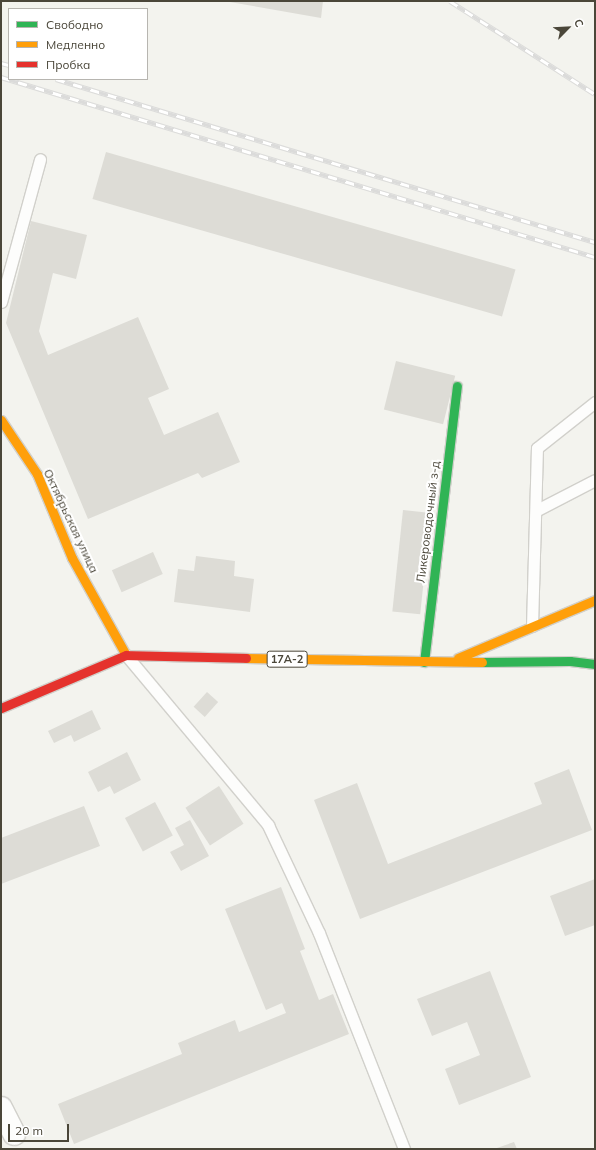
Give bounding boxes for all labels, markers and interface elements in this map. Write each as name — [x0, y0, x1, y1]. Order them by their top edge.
legend — [8, 8, 148, 80]
north arrow — [548, 8, 588, 48]
text: Свободно — [46, 17, 103, 32]
text: С — [571, 17, 587, 29]
text: Медленно — [46, 37, 105, 52]
text: Пробка — [46, 57, 90, 72]
street label: Ликероводочный з-д — [413, 460, 443, 584]
street label: Октябрьская улица — [41, 467, 101, 575]
road number: 17А-2 — [266, 650, 308, 668]
scale bar — [10, 1116, 71, 1142]
text: 20 m — [15, 1123, 43, 1138]

